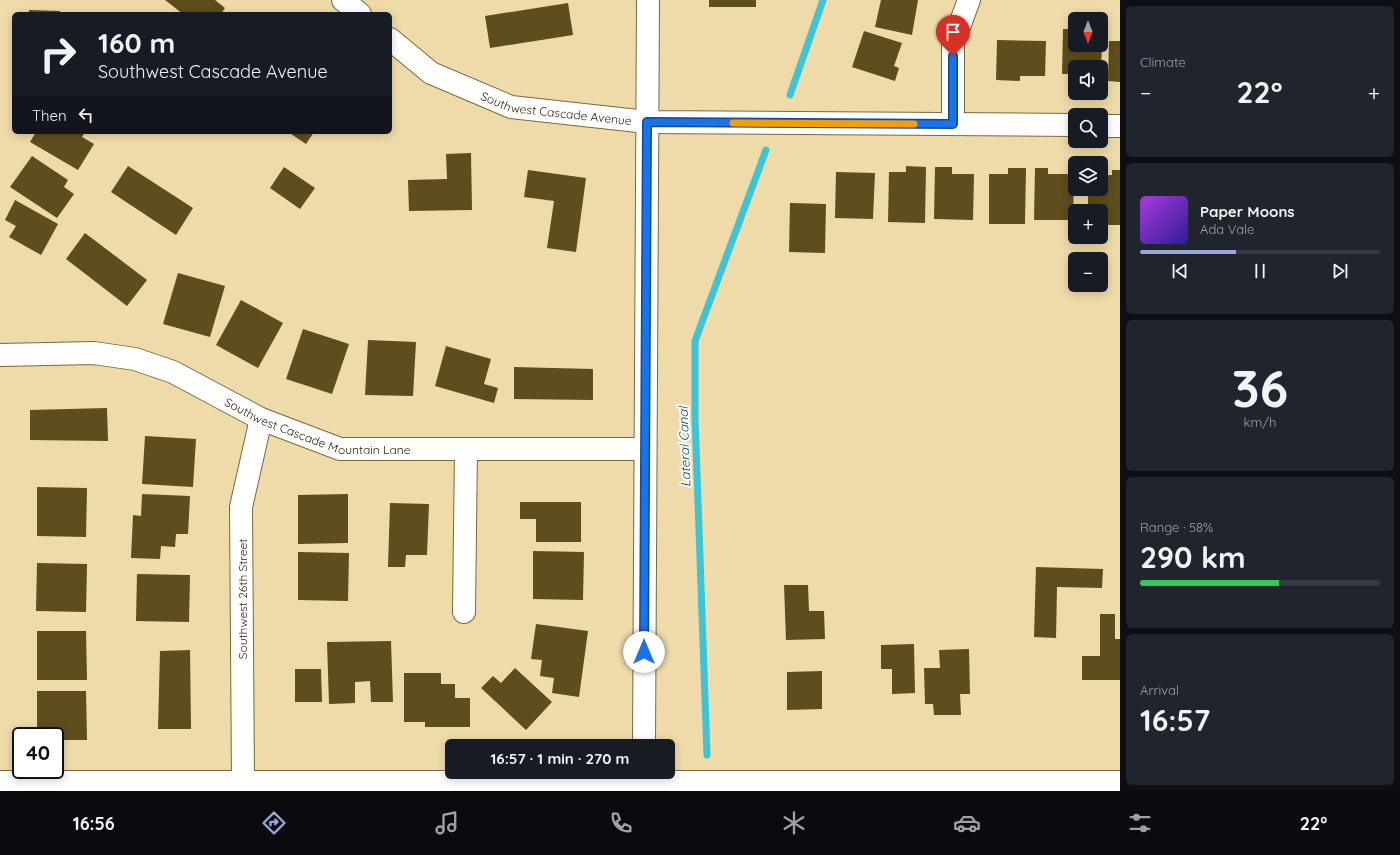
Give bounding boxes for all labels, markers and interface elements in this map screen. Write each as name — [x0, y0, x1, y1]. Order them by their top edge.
north arrow — [1068, 12, 1108, 52]
map controls — [1068, 12, 1108, 292]
pin — [936, 15, 970, 56]
icon: arrive — [942, 21, 964, 43]
text: 160 m — [98, 25, 175, 60]
icon: right — [32, 28, 84, 80]
text: Climate — [1140, 54, 1186, 70]
text: Southwest Cascade Avenue — [98, 60, 328, 83]
button: sound — [1068, 60, 1108, 100]
text: 22° — [1237, 73, 1282, 111]
text: − — [1140, 79, 1151, 107]
text: + — [1368, 79, 1380, 107]
street label: Southwest Cascade Avenue — [479, 88, 633, 128]
icon: left — [75, 104, 97, 126]
text: Then — [32, 106, 67, 125]
button: search — [1068, 108, 1108, 148]
button: layers — [1068, 156, 1108, 196]
text: Paper Moons — [1200, 202, 1295, 221]
button: + — [1068, 204, 1108, 244]
text: Ada Vale — [1200, 221, 1254, 237]
button: − — [1068, 252, 1108, 292]
icon: previous — [1169, 260, 1191, 282]
icon: pause — [1249, 260, 1271, 282]
icon: next — [1329, 260, 1351, 282]
text: 36 — [1232, 355, 1288, 420]
street label: Southwest Cascade Mountain Lane — [222, 394, 411, 457]
water label: Lateral Canal — [675, 404, 693, 488]
text: km/h — [1244, 414, 1276, 430]
text: Range · 58% — [1140, 519, 1213, 535]
text: 290 km — [1140, 538, 1246, 576]
street label: Southwest 26th Street — [235, 539, 250, 659]
position arrow — [623, 631, 665, 673]
text: Arrival — [1140, 682, 1179, 698]
text: 16:57 — [1140, 701, 1210, 739]
speed limit sign: 40 — [12, 727, 64, 779]
text: 16:57 · 1 min · 270 m — [491, 749, 629, 768]
icon: directions — [260, 809, 288, 837]
icon: music — [433, 809, 461, 837]
icon: phone — [607, 809, 635, 837]
icon: climate — [780, 809, 808, 837]
icon: car — [953, 809, 981, 837]
icon: filters — [1126, 809, 1154, 837]
text: 16:56 — [73, 812, 115, 835]
text: 22° — [1300, 812, 1327, 835]

